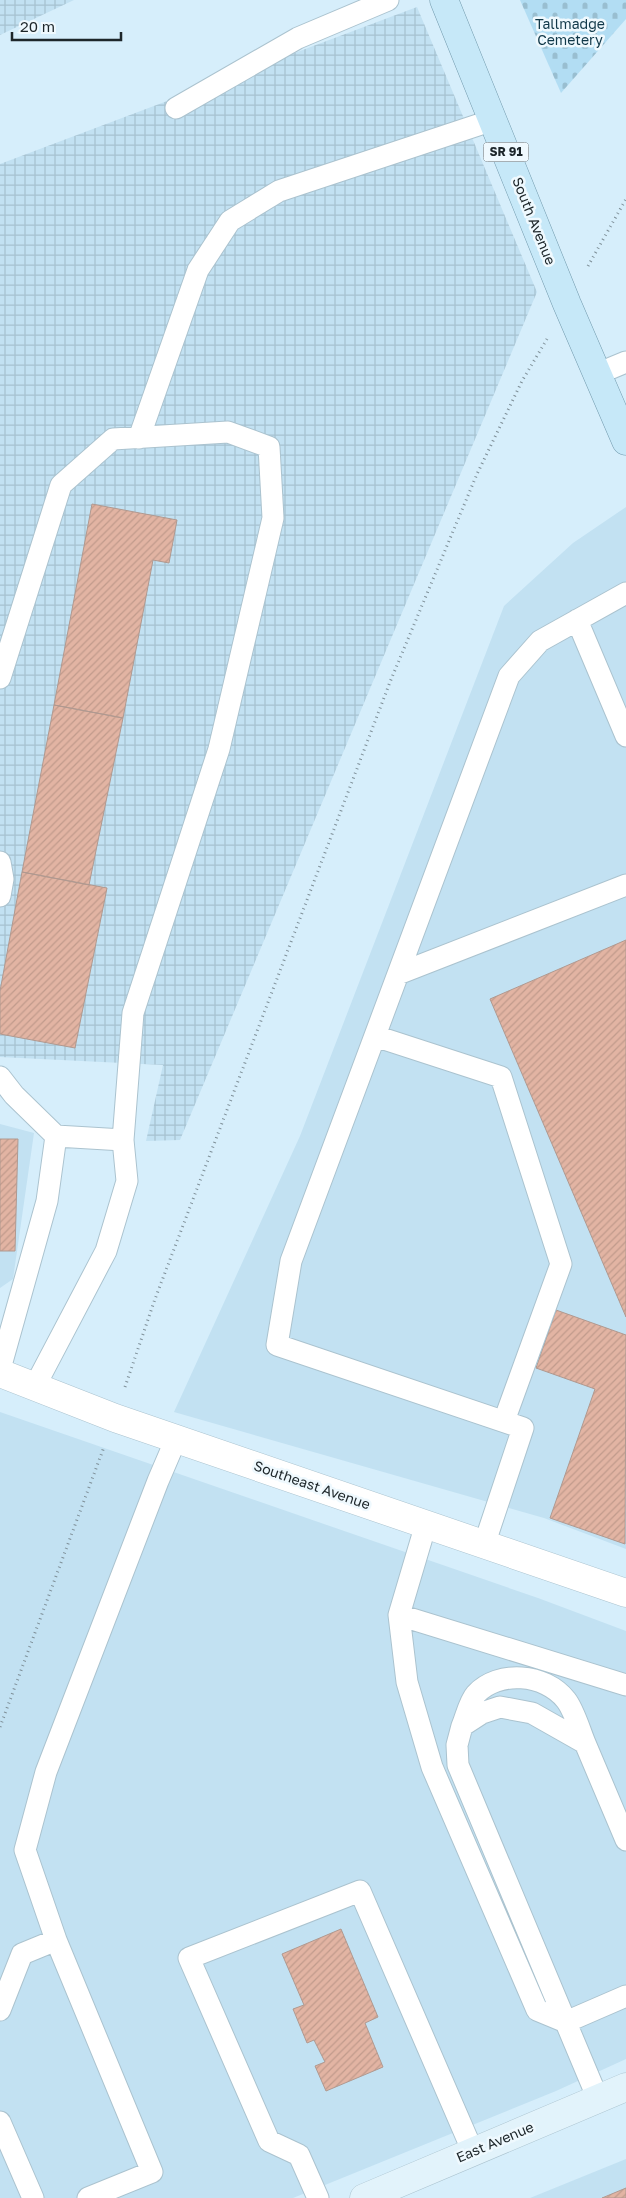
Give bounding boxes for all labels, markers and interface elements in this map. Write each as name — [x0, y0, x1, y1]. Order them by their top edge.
scale bar — [12, 10, 121, 42]
park label: Tallmadge Cemetery — [535, 15, 605, 48]
text: 20 m — [20, 17, 55, 35]
road number: SR 91 — [484, 142, 528, 162]
street label: South Avenue — [509, 175, 560, 267]
street label: Southeast Avenue — [252, 1457, 373, 1512]
street label: East Avenue — [454, 2118, 536, 2165]

